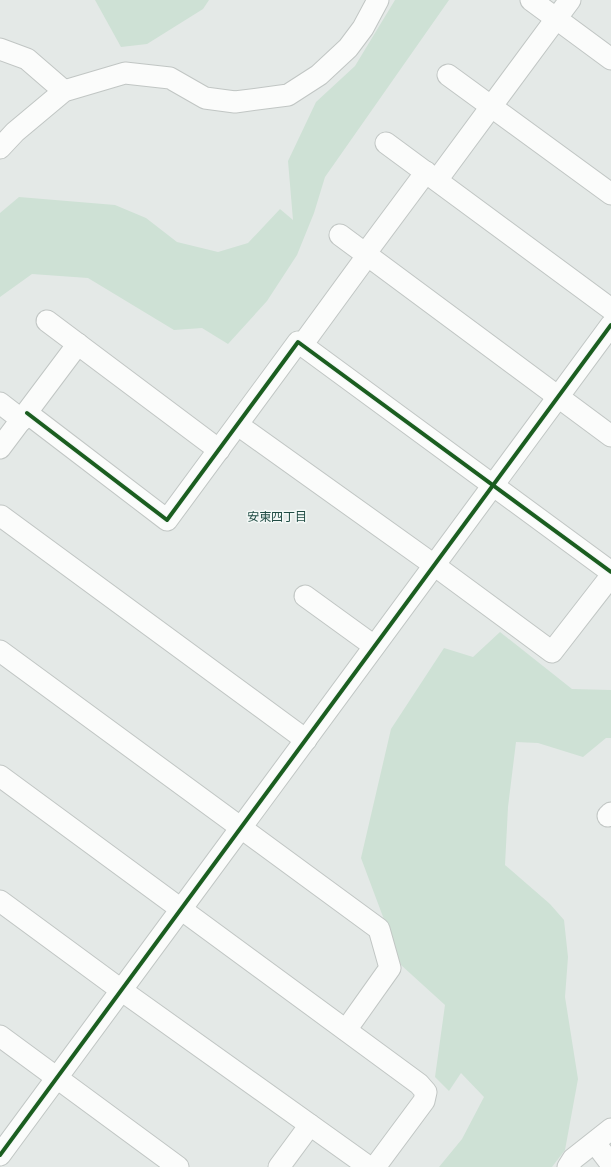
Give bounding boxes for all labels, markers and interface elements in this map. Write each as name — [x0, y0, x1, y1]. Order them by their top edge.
district label: 安東四丁目 — [247, 509, 307, 523]

